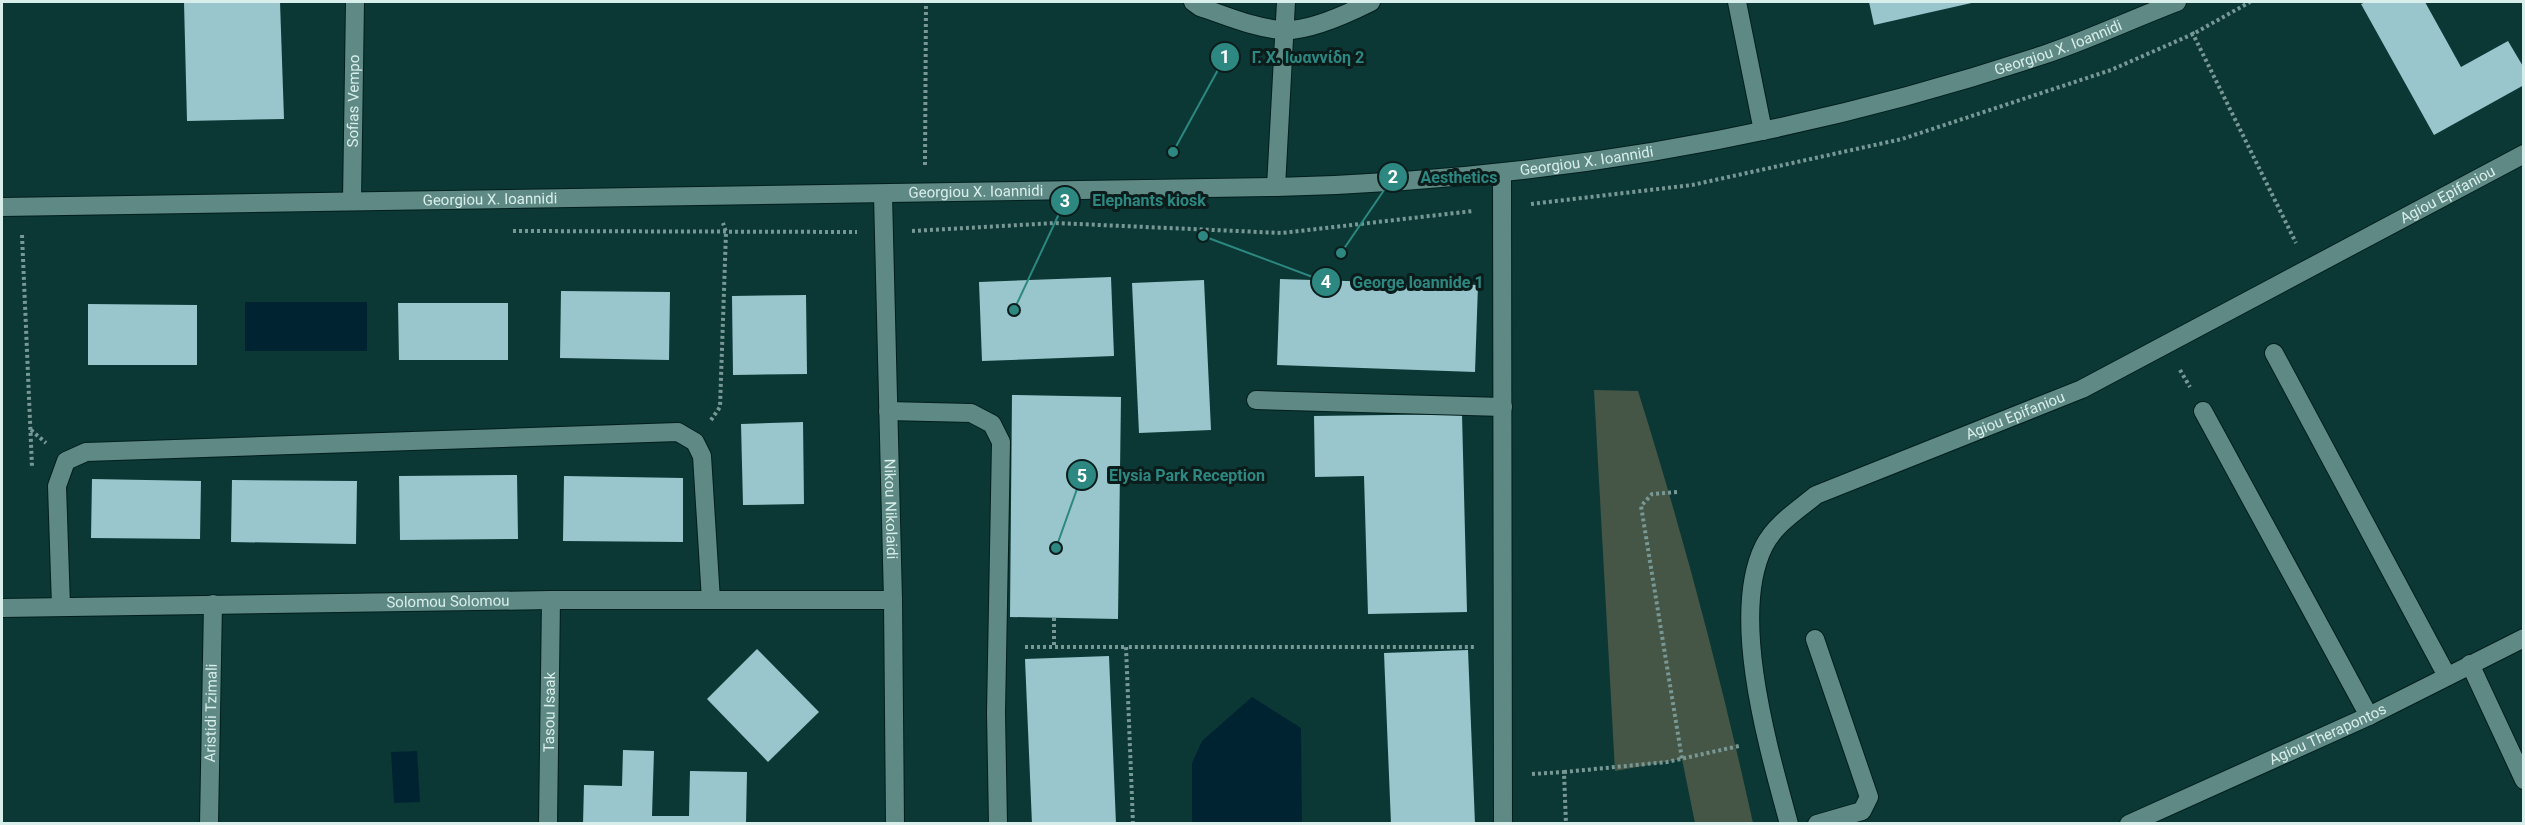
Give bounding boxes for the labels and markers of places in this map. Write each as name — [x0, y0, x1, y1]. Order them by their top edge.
callout: Γ. Χ. Ιωαννίδη 2 — [1210, 40, 1376, 74]
callout: Aesthetics — [1378, 160, 1509, 194]
callout: Elephants kiosk — [1050, 184, 1218, 218]
callout: George Ioannide 1 — [1311, 265, 1496, 299]
callout: Elysia Park Reception — [1067, 458, 1277, 492]

